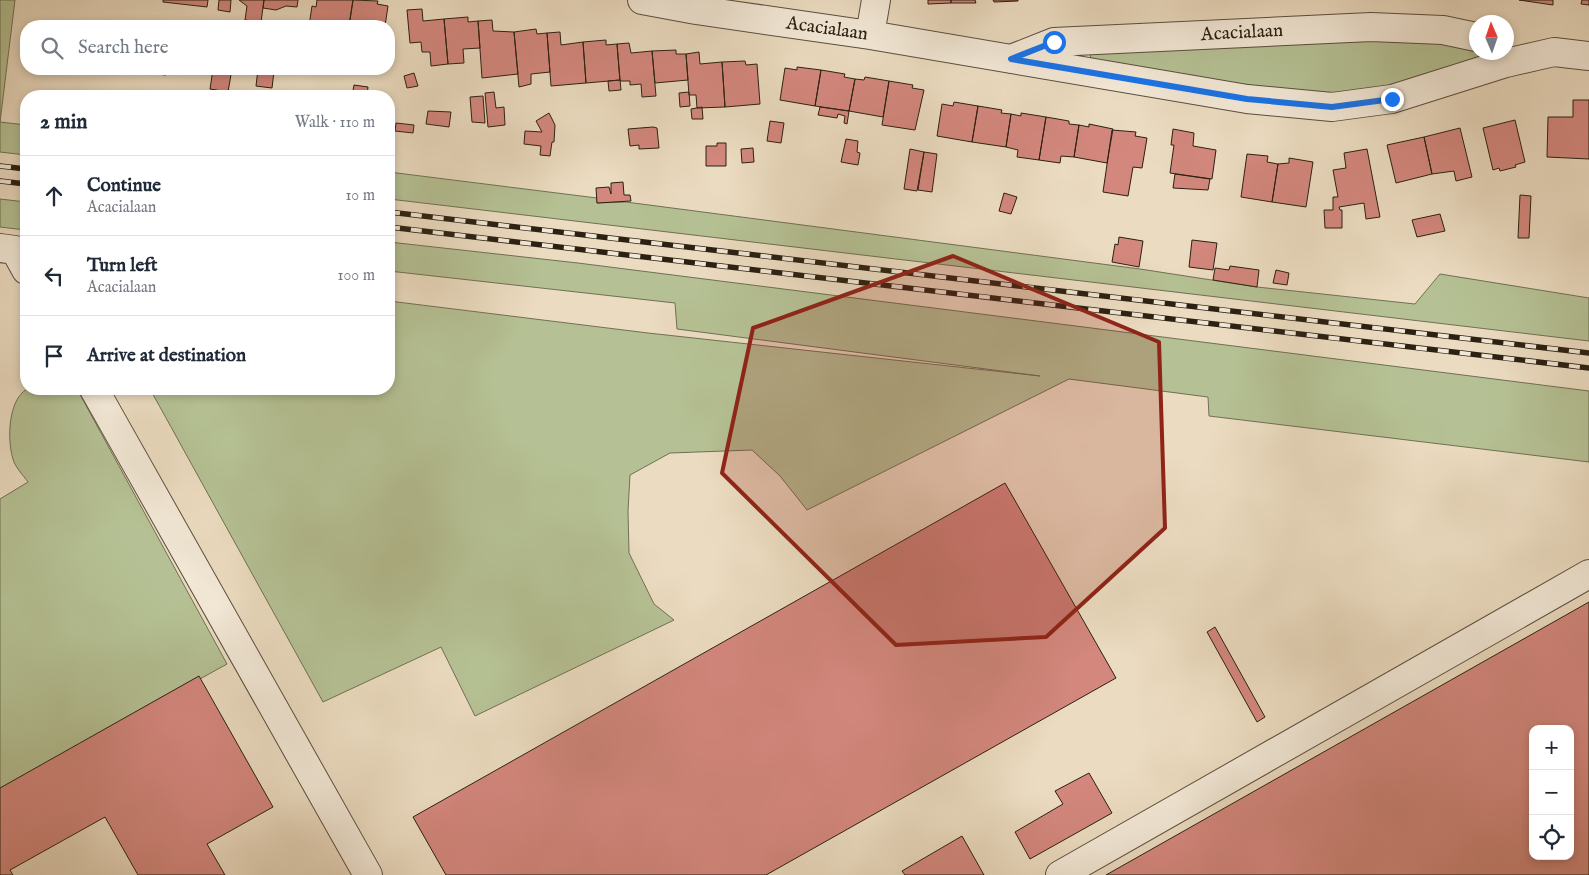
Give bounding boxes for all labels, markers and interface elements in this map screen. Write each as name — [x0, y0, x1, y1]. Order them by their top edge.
street label: Acacialaan — [784, 11, 869, 47]
north arrow — [1469, 15, 1514, 60]
street label: Acacialaan — [1199, 19, 1284, 47]
search box — [20, 20, 395, 75]
route start — [1043, 31, 1066, 54]
icon: search — [38, 34, 66, 62]
text: Search here — [78, 36, 169, 60]
route end — [1381, 88, 1404, 111]
text: 2 min — [40, 109, 87, 136]
text: Walk · 110 m — [295, 113, 375, 133]
text: Continue — [87, 174, 161, 198]
icon: ahead — [40, 182, 68, 210]
text: 10 m — [345, 186, 375, 206]
text: Acacialaan — [87, 198, 156, 218]
text: Turn left — [87, 254, 158, 278]
icon: left — [40, 262, 68, 290]
text: 100 m — [338, 266, 375, 286]
text: Acacialaan — [87, 278, 156, 298]
icon: arrive — [40, 342, 68, 370]
text: Arrive at destination — [87, 344, 246, 368]
map controls — [1529, 725, 1574, 860]
button: + — [1529, 725, 1574, 770]
button: − — [1529, 770, 1574, 815]
button: locate — [1529, 815, 1574, 860]

